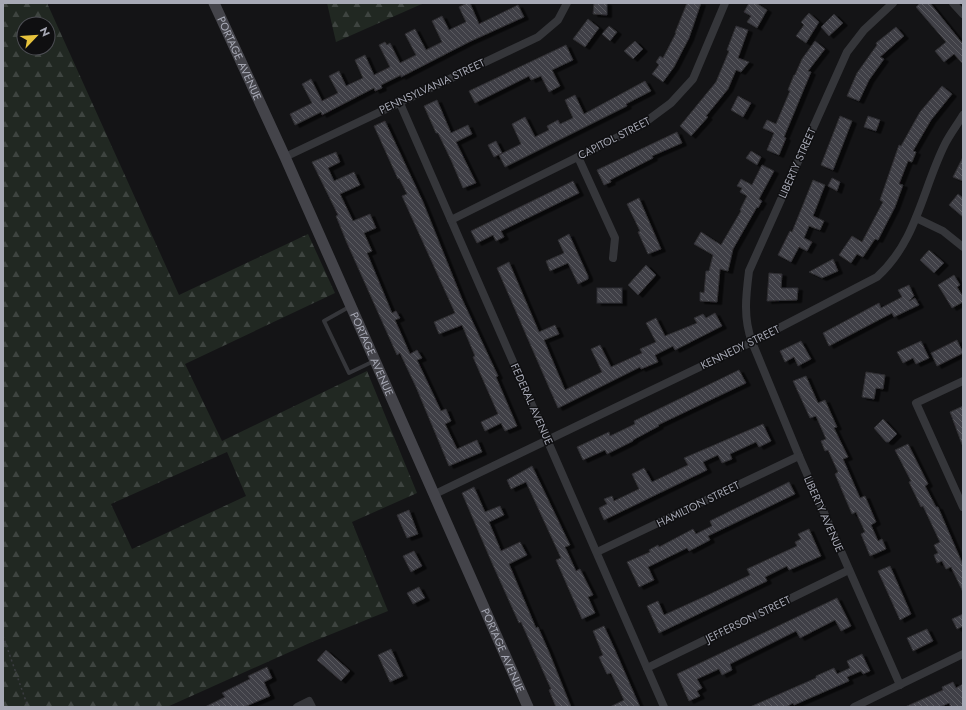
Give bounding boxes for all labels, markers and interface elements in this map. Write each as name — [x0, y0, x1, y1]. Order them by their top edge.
street label: PORTAGE AVENUE — [213, 14, 266, 103]
north arrow — [16, 16, 56, 56]
text: N — [36, 24, 54, 39]
street label: PENNSYLVANIA STREET — [377, 54, 487, 118]
street label: CAPITOL STREET — [575, 113, 653, 163]
street label: LIBERTY STREET — [774, 125, 820, 201]
street label: PORTAGE AVENUE — [346, 309, 398, 399]
street label: KENNEDY STREET — [698, 321, 782, 373]
street label: FEDERAL AVENUE — [507, 361, 557, 447]
street label: LIBERTY AVENUE — [800, 473, 848, 555]
street label: HAMILTON STREET — [654, 477, 742, 531]
street label: JEFFERSON STREET — [701, 591, 793, 647]
street label: PORTAGE AVENUE — [477, 606, 529, 695]

